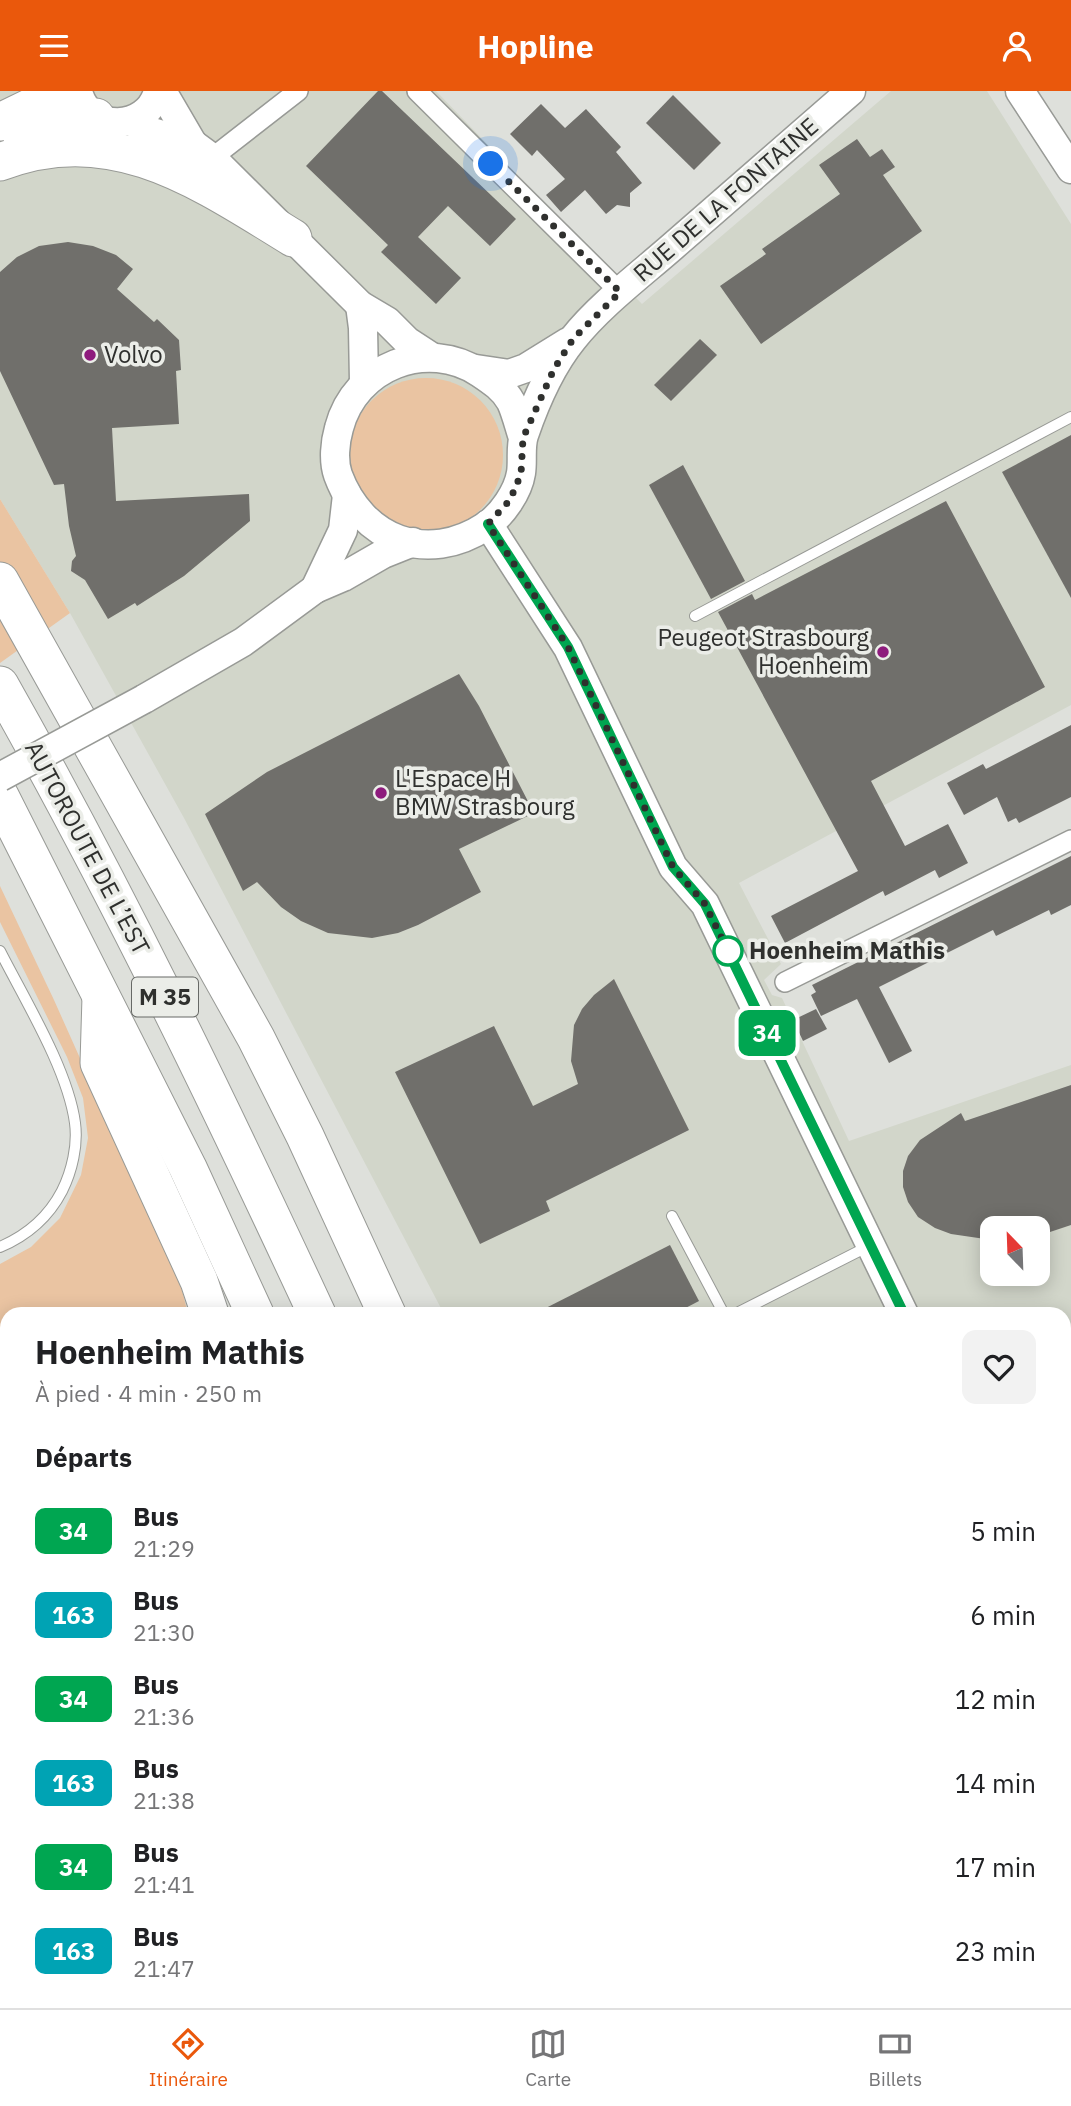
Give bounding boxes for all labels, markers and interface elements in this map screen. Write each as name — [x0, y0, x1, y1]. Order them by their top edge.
text: Hopline — [477, 25, 594, 67]
icon: menu — [35, 27, 73, 65]
icon: person — [998, 27, 1036, 65]
street label: RUE DE LA FONTAINE — [626, 110, 825, 289]
your location — [473, 146, 508, 181]
place label: Volvo — [104, 338, 163, 370]
marker: Volvo — [82, 347, 98, 363]
place label: Peugeot Strasbourg Hoenheim — [657, 621, 869, 681]
marker: Peugeot Strasbourg Hoenheim — [875, 644, 891, 660]
street label: AUTOROUTE DE L’EST — [18, 735, 158, 960]
place label: L'Espace H BMW Strasbourg — [395, 762, 575, 822]
marker: L'Espace H BMW Strasbourg — [373, 785, 389, 801]
place label: Hoenheim Mathis — [749, 934, 945, 966]
marker: Hoenheim Mathis — [713, 936, 743, 966]
road number: M 35 — [132, 977, 198, 1016]
line badge: 34 — [736, 1010, 798, 1056]
text: 34 — [753, 1017, 781, 1049]
north arrow — [980, 1216, 1050, 1286]
map controls — [980, 1216, 1050, 1286]
text: Hoenheim Mathis — [35, 1330, 305, 1373]
button: heart — [962, 1330, 1036, 1404]
text: À pied · 4 min · 250 m — [35, 1378, 262, 1408]
text: Départs — [35, 1440, 132, 1474]
text: Bus — [133, 1499, 179, 1533]
text: 5 min — [970, 1514, 1036, 1548]
text: 34 — [59, 1515, 88, 1547]
text: 21:29 — [133, 1533, 195, 1563]
text: Bus — [133, 1583, 179, 1617]
text: 6 min — [970, 1598, 1036, 1632]
text: 163 — [52, 1599, 95, 1631]
text: 21:30 — [133, 1617, 195, 1647]
text: Bus — [133, 1667, 179, 1701]
text: 12 min — [955, 1682, 1036, 1716]
text: 34 — [59, 1683, 88, 1715]
text: 21:36 — [133, 1701, 195, 1731]
text: Bus — [133, 1751, 179, 1785]
text: 14 min — [955, 1766, 1036, 1800]
text: 163 — [52, 1767, 95, 1799]
text: 21:38 — [133, 1785, 195, 1815]
text: Bus — [133, 1835, 179, 1869]
text: 17 min — [955, 1850, 1036, 1884]
text: 34 — [59, 1851, 88, 1883]
text: 21:41 — [133, 1869, 195, 1899]
text: Bus — [133, 1919, 179, 1953]
text: 23 min — [955, 1934, 1036, 1968]
text: 163 — [52, 1935, 95, 1967]
text: 21:47 — [133, 1953, 195, 1983]
tab: Itinéraire — [149, 2025, 228, 2091]
tab: Carte — [525, 2025, 571, 2091]
tab: Billets — [869, 2025, 922, 2091]

